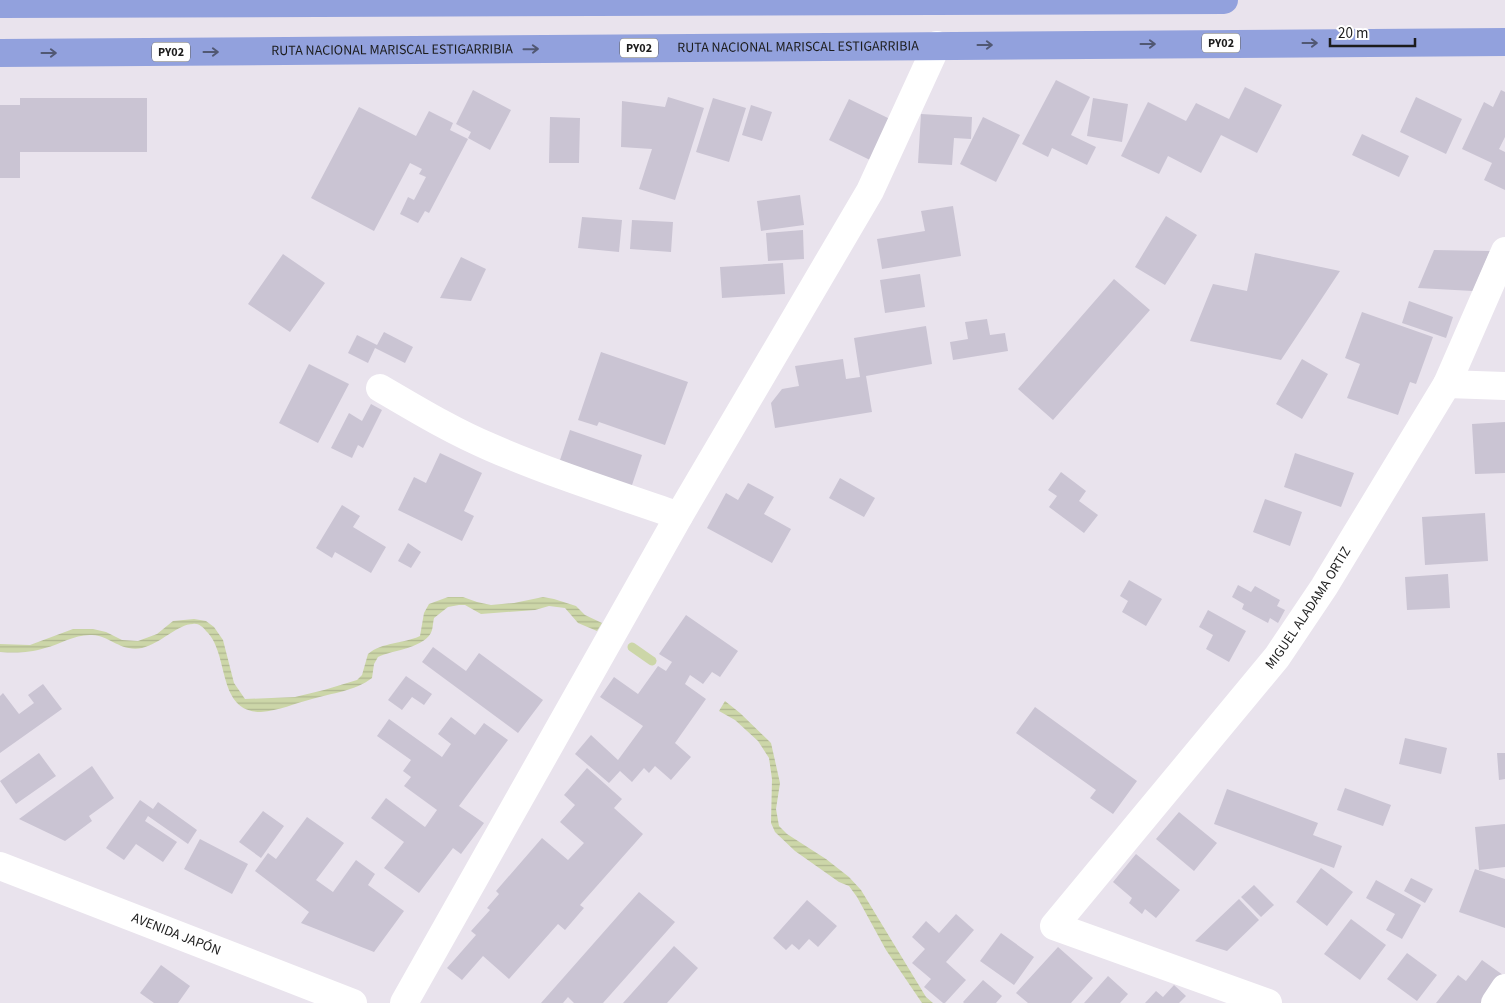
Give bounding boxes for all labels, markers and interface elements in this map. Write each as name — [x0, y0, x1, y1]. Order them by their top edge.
scale bar — [1330, 15, 1415, 47]
text: 20 m — [1338, 23, 1368, 44]
road number: PY02 — [1202, 34, 1240, 52]
street label: RUTA NACIONAL MARISCAL ESTIGARRIBIA — [677, 36, 919, 58]
road number: PY02 — [620, 38, 658, 58]
one-way arrow — [1302, 38, 1318, 48]
street label: RUTA NACIONAL MARISCAL ESTIGARRIBIA — [271, 39, 513, 61]
one-way arrow — [1140, 39, 1156, 49]
one-way arrow — [977, 40, 993, 50]
road number: PY02 — [152, 42, 190, 62]
one-way arrow — [522, 44, 539, 54]
one-way arrow — [202, 47, 219, 57]
one-way arrow — [40, 48, 56, 58]
street label: MIGUEL ALADAMA ORTIZ — [1261, 543, 1356, 674]
street label: AVENIDA JAPÓN — [129, 908, 224, 961]

